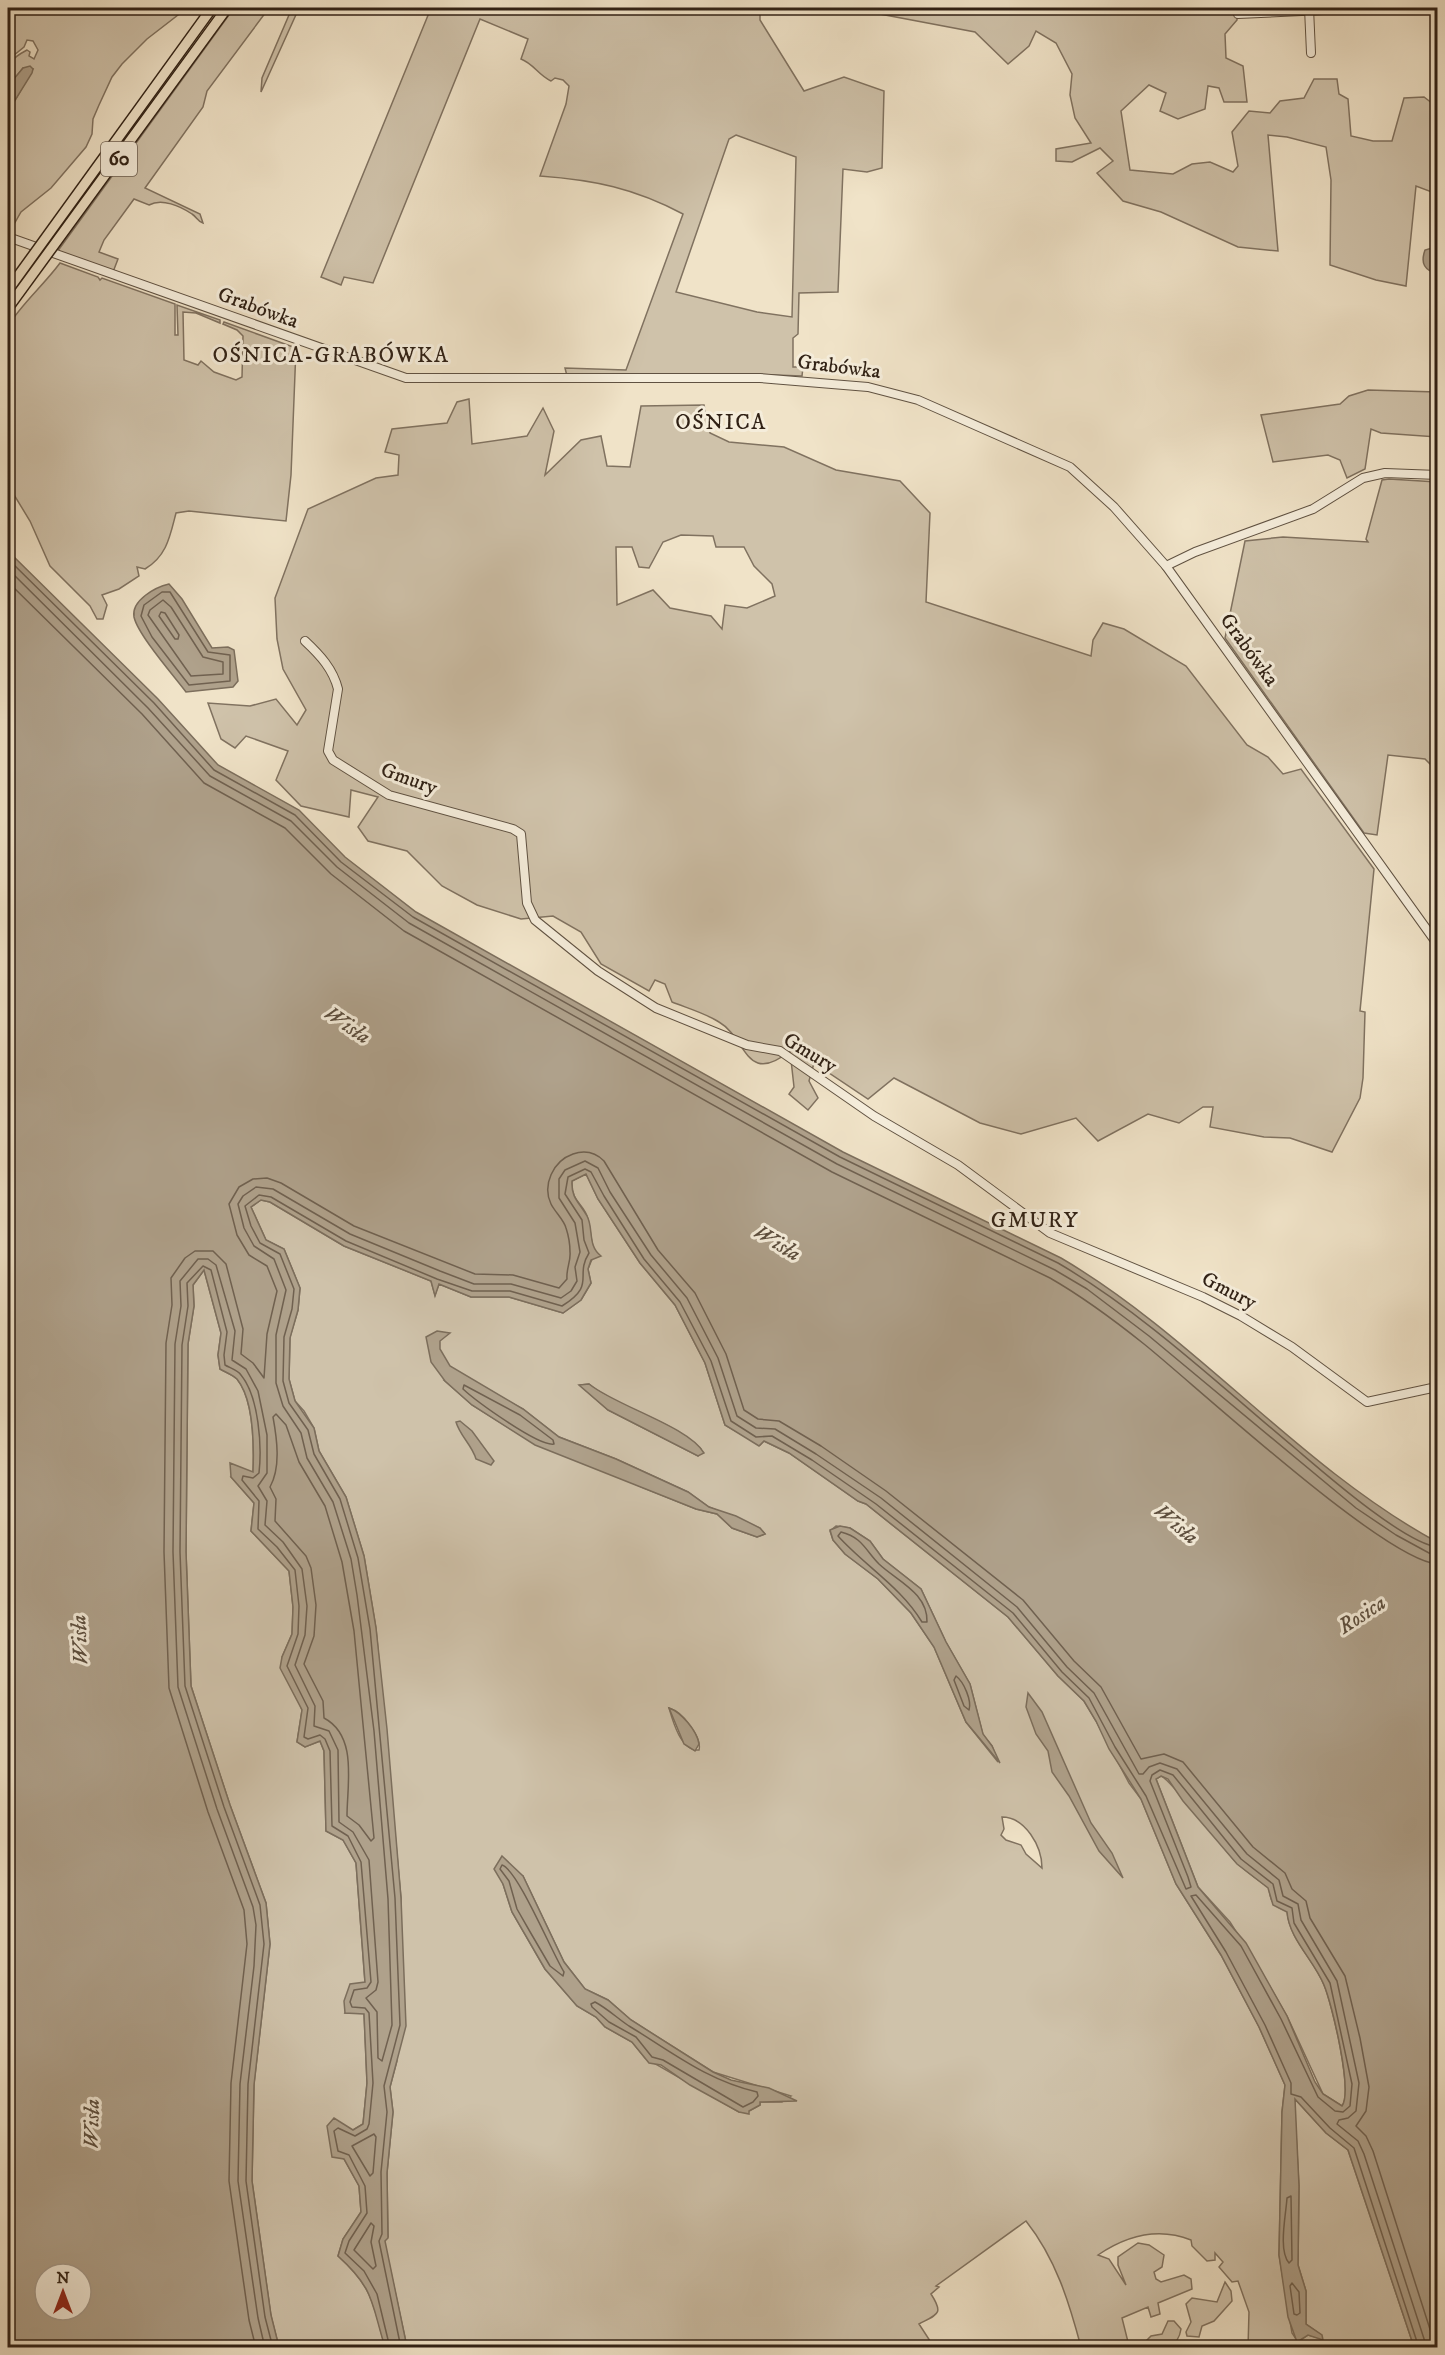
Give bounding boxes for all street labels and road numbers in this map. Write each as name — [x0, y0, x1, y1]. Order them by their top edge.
road number: 60 — [101, 142, 137, 176]
street label: Grabówka — [214, 281, 302, 335]
street label: Grabówka — [796, 349, 882, 385]
street label: Grabówka — [1214, 608, 1284, 692]
street label: Gmury — [377, 757, 442, 802]
street label: Gmury — [778, 1027, 843, 1080]
street label: Gmury — [1197, 1266, 1262, 1316]

